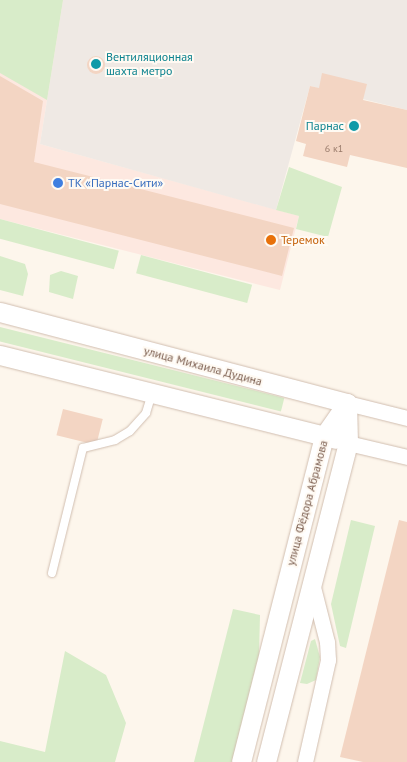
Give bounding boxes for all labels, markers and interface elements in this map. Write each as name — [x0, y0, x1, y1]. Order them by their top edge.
place label: Вентиляционная шахта метро — [106, 50, 193, 78]
marker: Вентиляционная шахта метро — [90, 58, 102, 70]
place label: Парнас — [306, 119, 344, 133]
marker: Парнас — [348, 120, 360, 132]
house number: 6 к1 — [325, 143, 343, 155]
place label: ТК «Парнас-Сити» — [68, 176, 163, 190]
marker: ТК «Парнас-Сити» — [52, 177, 64, 189]
place label: Теремок — [281, 233, 325, 247]
marker: Теремок — [265, 234, 277, 246]
street label: улица Михаила Дудина — [142, 343, 264, 389]
street label: улица Фёдора Абрамова — [283, 439, 331, 567]

